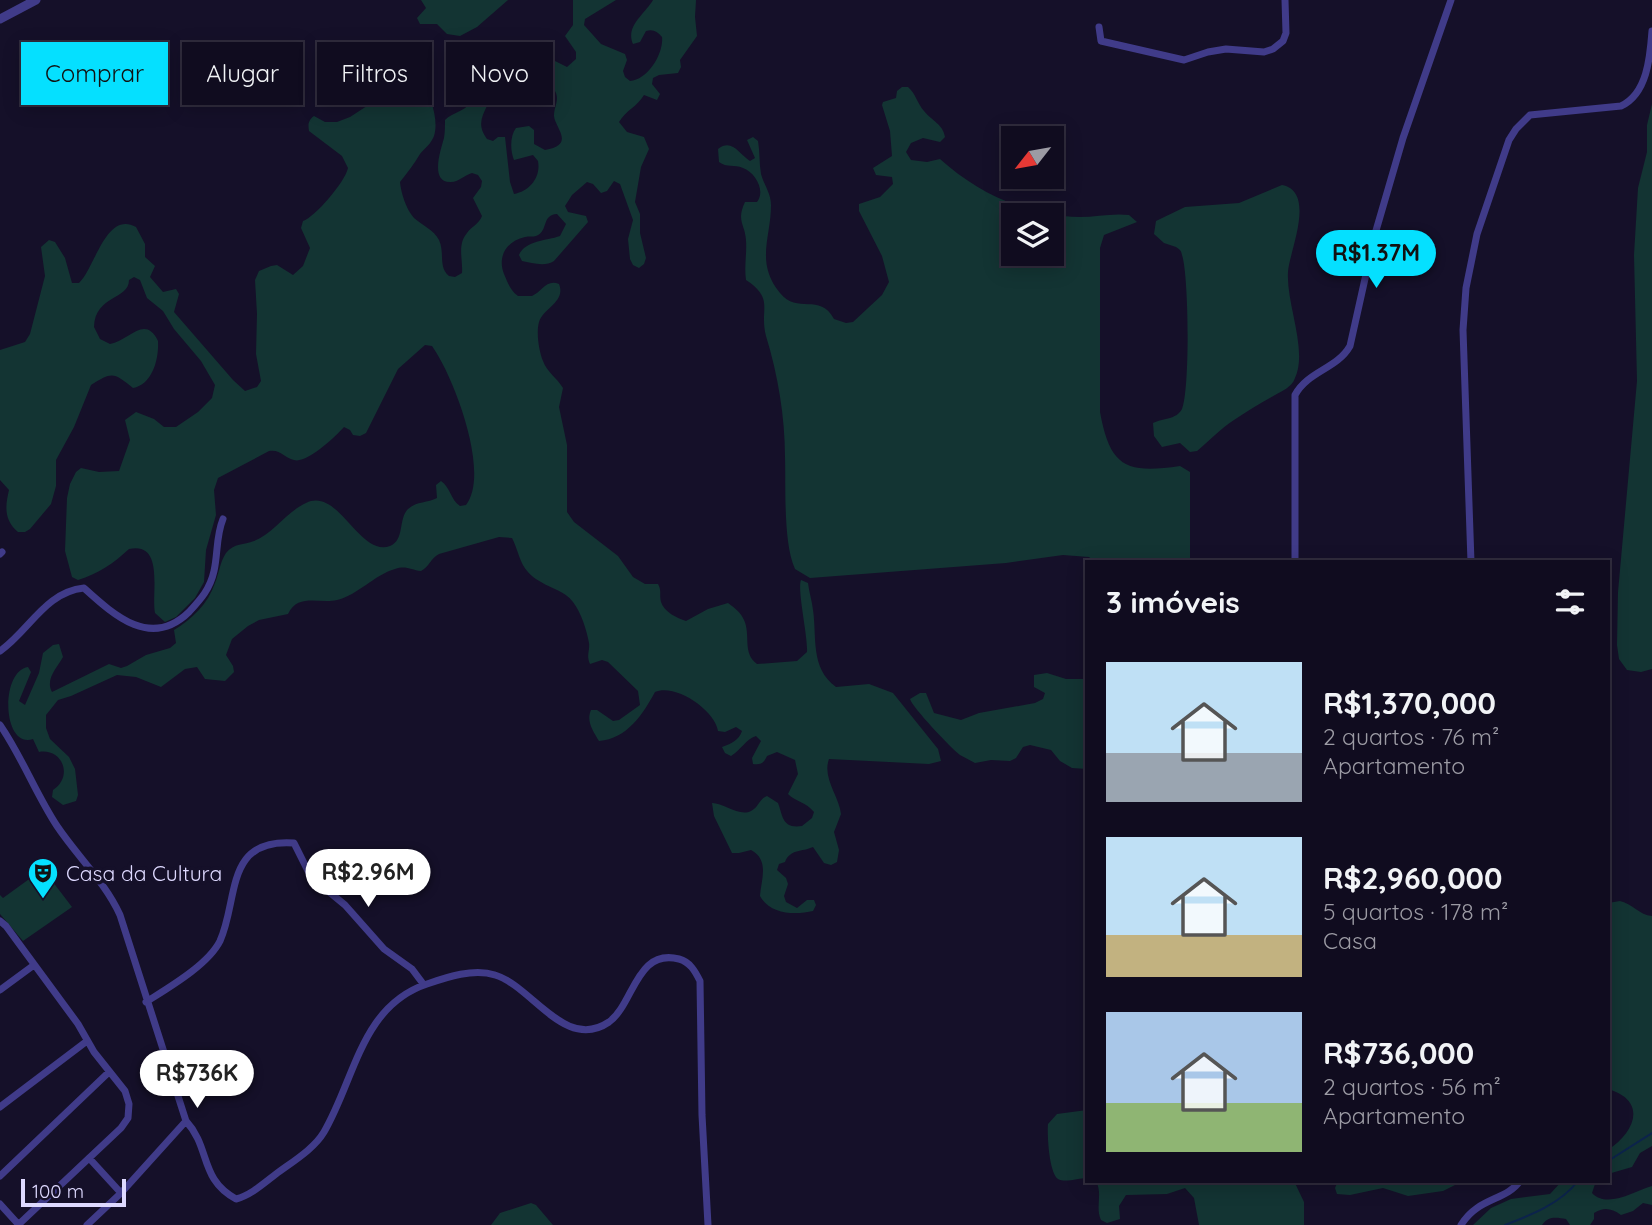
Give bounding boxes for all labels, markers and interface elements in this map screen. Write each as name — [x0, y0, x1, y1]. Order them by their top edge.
chip: Comprar — [21, 42, 168, 105]
chip: Alugar — [182, 42, 303, 105]
chip: Filtros — [317, 42, 432, 105]
chip: Novo — [446, 42, 553, 105]
north arrow — [1001, 126, 1064, 189]
map controls — [1001, 126, 1064, 266]
button: layers — [1001, 203, 1064, 266]
pin: R$1.37M — [1311, 230, 1441, 290]
text: R$1.37M — [1332, 238, 1420, 267]
text: 3 imóveis — [1106, 583, 1240, 621]
icon: filters — [1551, 583, 1589, 621]
text: R$1,370,000 — [1323, 684, 1496, 722]
icon: home — [1162, 690, 1246, 774]
text: 2 quartos · 76 m² — [1323, 722, 1499, 751]
text: Apartamento — [1323, 751, 1465, 780]
pin: R$2.96M — [303, 850, 433, 909]
theatre icon: Casa da Cultura — [26, 856, 60, 900]
text: R$2.96M — [322, 857, 414, 886]
text: R$2,960,000 — [1323, 859, 1502, 897]
place label: Casa da Cultura — [66, 860, 222, 886]
icon: home — [1162, 865, 1246, 949]
text: 5 quartos · 178 m² — [1323, 897, 1508, 926]
text: Casa — [1323, 926, 1377, 955]
text: R$736,000 — [1323, 1034, 1474, 1072]
icon: home — [1162, 1040, 1246, 1124]
pin: R$736K — [140, 1050, 254, 1110]
text: R$736K — [156, 1058, 238, 1087]
text: 2 quartos · 56 m² — [1323, 1072, 1501, 1101]
text: Apartamento — [1323, 1101, 1465, 1130]
scale bar — [21, 1176, 126, 1208]
text: 100 m — [32, 1179, 84, 1203]

